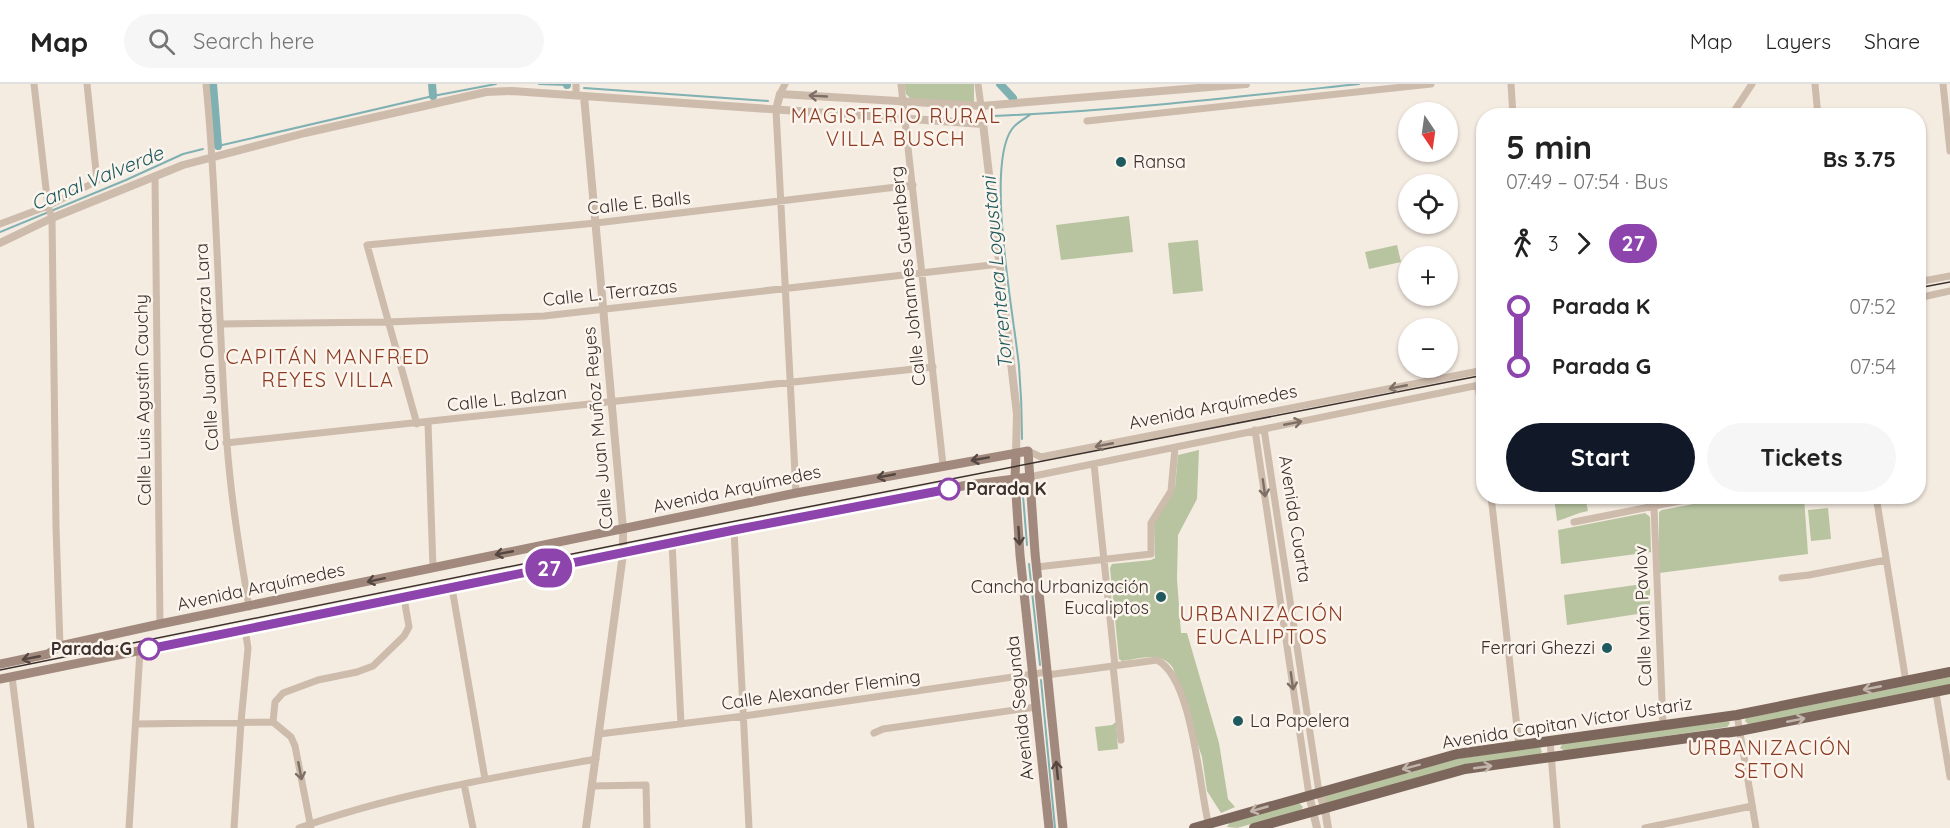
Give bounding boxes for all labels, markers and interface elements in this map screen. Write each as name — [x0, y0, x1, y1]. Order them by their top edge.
search box — [124, 14, 544, 68]
text: Map — [30, 24, 88, 59]
icon: search — [145, 25, 178, 58]
text: Search here — [193, 27, 315, 55]
text: Map — [1690, 28, 1733, 54]
text: Layers — [1766, 28, 1831, 54]
text: Share — [1864, 28, 1920, 54]
one-way arrow — [808, 91, 828, 102]
north arrow — [1398, 102, 1458, 162]
map controls — [1398, 102, 1458, 378]
district label: MAGISTERIO RURAL VILLA BUSCH — [791, 103, 1001, 151]
text: 5 min — [1506, 126, 1592, 167]
water label: Canal Valverde — [27, 139, 167, 215]
text: Bs 3.75 — [1823, 145, 1896, 173]
place label: Ransa — [1133, 150, 1186, 173]
marker: Ransa — [1114, 155, 1128, 169]
street label: Calle Johannes Gutenberg — [885, 165, 930, 387]
text: 07:49 – 07:54 · Bus — [1506, 169, 1668, 194]
water label: Torrentera Logustani — [975, 173, 1017, 370]
button: locate — [1398, 174, 1458, 234]
street label: Calle E. Balls — [586, 186, 692, 219]
icon: walk — [1506, 227, 1539, 260]
icon: forward — [1567, 227, 1600, 260]
text: 27 — [1621, 230, 1645, 256]
text: 3 — [1548, 231, 1558, 256]
street label: Calle Juan Ondarza Lara — [190, 243, 223, 452]
button: + — [1398, 246, 1458, 306]
street label: Calle L. Terrazas — [542, 274, 678, 311]
text: Parada K — [1552, 292, 1650, 320]
street label: Calle Luis Agustín Cauchy — [129, 294, 156, 506]
text: 07:52 — [1849, 294, 1896, 319]
button: − — [1398, 318, 1458, 378]
street label: Calle Juan Muñoz Reyes — [577, 326, 618, 530]
district label: CAPITÁN MANFRED REYES VILLA — [226, 344, 430, 392]
text: Parada G — [1552, 352, 1651, 380]
text: 07:54 — [1850, 354, 1896, 379]
street label: Avenida Arquímedes — [1127, 379, 1299, 434]
street label: Calle L. Balzan — [446, 381, 568, 416]
one-way arrow — [1389, 382, 1409, 393]
one-way arrow — [1283, 417, 1303, 428]
button: Start — [1506, 423, 1695, 492]
button: Tickets — [1707, 423, 1896, 492]
one-way arrow — [1095, 440, 1114, 451]
one-way arrow — [970, 454, 990, 465]
street label: Avenida Cuarta — [1274, 454, 1317, 584]
street label: Avenida Arquímedes — [651, 459, 823, 518]
one-way arrow — [877, 471, 896, 482]
place label: Parada K — [966, 477, 1047, 500]
marker: Parada K — [938, 478, 960, 500]
one-way arrow — [1259, 478, 1270, 497]
one-way arrow — [1014, 525, 1025, 545]
street label: Calle Iván Pavlov — [1629, 545, 1656, 687]
one-way arrow — [495, 548, 514, 559]
line badge: 27 — [522, 548, 576, 588]
text: 27 — [537, 555, 561, 581]
street label: Avenida Arquímedes — [175, 557, 347, 616]
one-way arrow — [367, 575, 386, 586]
place label: Cancha Urbanización Eucaliptos — [971, 575, 1149, 619]
marker: Cancha Urbanización Eucaliptos — [1154, 590, 1168, 604]
district label: URBANIZACIÓN EUCALIPTOS — [1180, 601, 1344, 649]
street label: Avenida Segunda — [1000, 635, 1039, 782]
place label: Ferrari Ghezzi — [1481, 636, 1595, 659]
place label: Parada G — [51, 637, 132, 660]
marker: Parada G — [138, 638, 160, 660]
marker: Ferrari Ghezzi — [1600, 641, 1614, 655]
one-way arrow — [22, 653, 42, 664]
street label: Calle Alexander Fleming — [720, 664, 922, 715]
one-way arrow — [1287, 670, 1298, 690]
one-way arrow — [1863, 683, 1882, 694]
street label: Avenida Capitan Víctor Ustariz — [1440, 691, 1694, 754]
place label: La Papelera — [1250, 709, 1350, 732]
marker: La Papelera — [1231, 714, 1245, 728]
one-way arrow — [1786, 714, 1806, 725]
district label: URBANIZACIÓN SETON — [1688, 735, 1852, 783]
one-way arrow — [295, 760, 306, 780]
one-way arrow — [1051, 760, 1062, 780]
one-way arrow — [1402, 761, 1421, 773]
one-way arrow — [1472, 761, 1492, 772]
one-way arrow — [1250, 804, 1269, 816]

